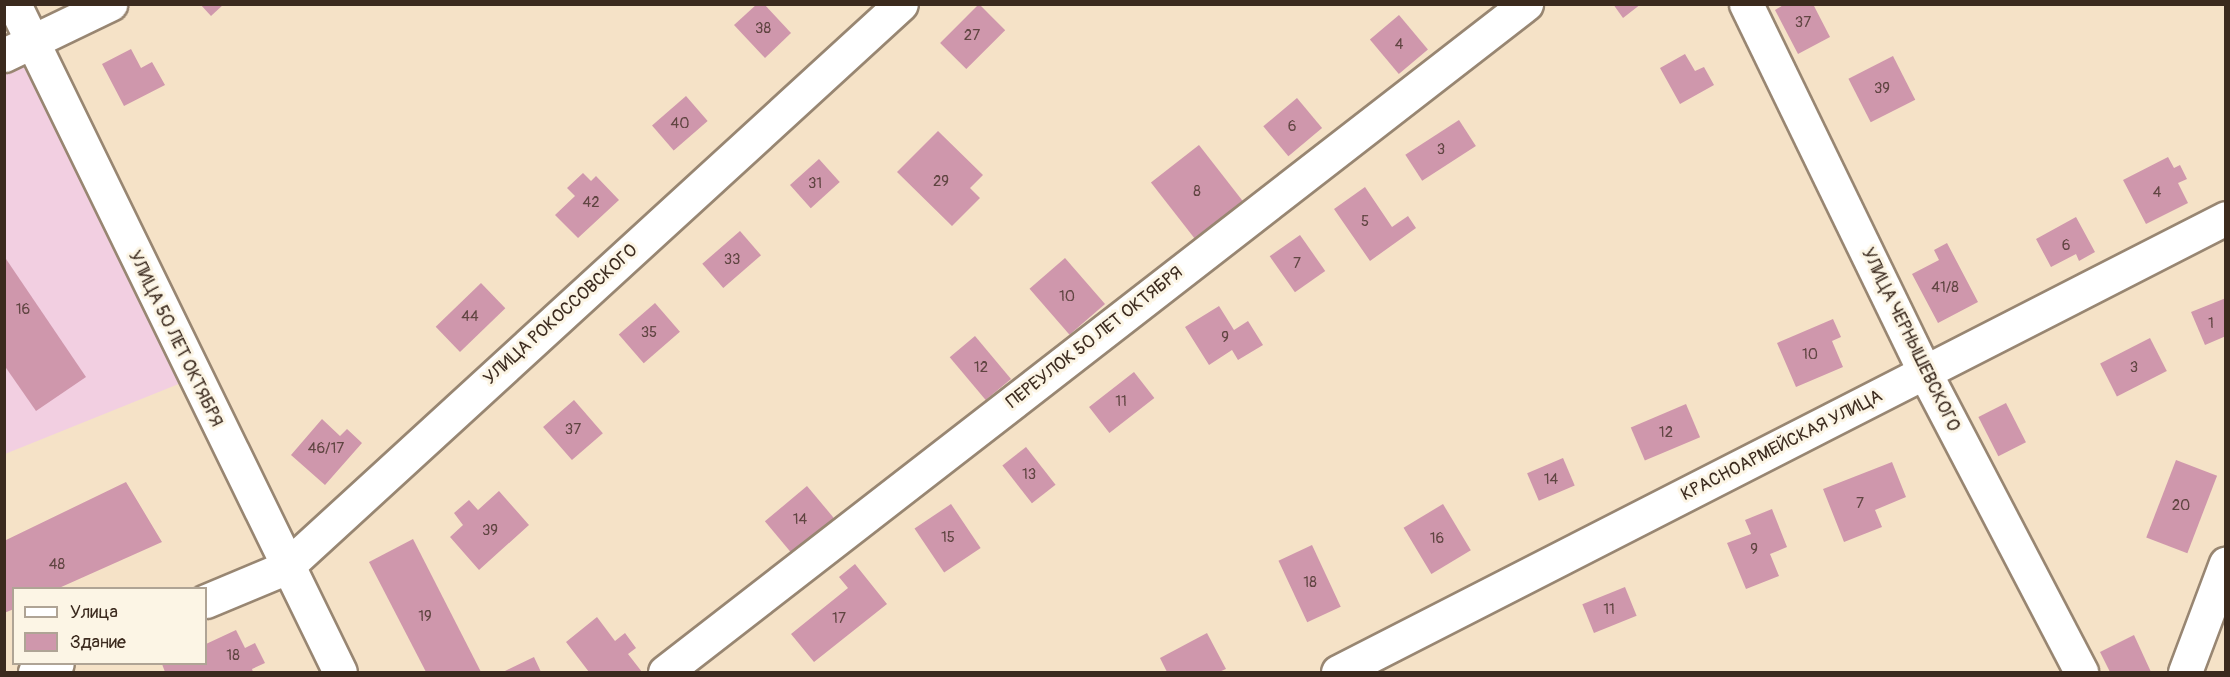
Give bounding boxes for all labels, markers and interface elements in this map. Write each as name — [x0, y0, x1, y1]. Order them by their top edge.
house number: 37 — [1795, 14, 1811, 32]
house number: 38 — [755, 20, 771, 38]
house number: 27 — [964, 27, 980, 45]
house number: 4 — [1395, 36, 1403, 54]
house number: 39 — [1874, 80, 1890, 98]
house number: 40 — [671, 115, 689, 133]
house number: 6 — [1288, 118, 1296, 136]
house number: 3 — [1437, 141, 1445, 159]
house number: 29 — [933, 173, 949, 191]
house number: 31 — [808, 175, 822, 193]
house number: 8 — [1193, 183, 1201, 201]
house number: 4 — [2153, 184, 2161, 202]
house number: 42 — [582, 194, 600, 212]
house number: 5 — [1361, 213, 1369, 231]
house number: 6 — [2062, 237, 2070, 255]
street label: УЛИЦА РОКОССОВСКОГО — [480, 240, 642, 390]
street label: УЛИЦА ЧЕРНЫШЕВСКОГО — [1856, 245, 1964, 435]
street label: УЛИЦА 50 ЛЕТ ОКТЯБРЯ — [123, 247, 227, 431]
house number: 33 — [724, 251, 740, 269]
house number: 7 — [1293, 255, 1301, 273]
street label: ПЕРЕУЛОК 50 ЛЕТ ОКТЯБРЯ — [1002, 262, 1188, 414]
house number: 41/8 — [1931, 279, 1959, 297]
house number: 10 — [1059, 288, 1075, 306]
house number: 16 — [16, 301, 30, 319]
house number: 44 — [461, 308, 479, 326]
house number: 1 — [2208, 315, 2214, 333]
house number: 35 — [641, 324, 657, 342]
house number: 9 — [1221, 329, 1229, 347]
house number: 10 — [1802, 346, 1818, 364]
house number: 12 — [974, 359, 988, 377]
house number: 3 — [2130, 359, 2138, 377]
street label: КРАСНОАРМЕЙСКАЯ УЛИЦА — [1678, 386, 1886, 506]
house number: 11 — [1115, 393, 1127, 411]
house number: 37 — [565, 421, 581, 439]
house number: 12 — [1659, 424, 1673, 442]
house number: 46/17 — [308, 440, 344, 458]
house number: 13 — [1022, 466, 1036, 484]
house number: 14 — [1544, 471, 1558, 489]
house number: 7 — [1856, 495, 1864, 513]
house number: 20 — [2172, 497, 2190, 515]
house number: 14 — [793, 511, 807, 529]
house number: 39 — [482, 522, 498, 540]
house number: 15 — [941, 529, 955, 547]
house number: 16 — [1430, 530, 1444, 548]
house number: 9 — [1750, 541, 1758, 559]
house number: 48 — [49, 556, 65, 574]
house number: 18 — [1303, 574, 1317, 592]
legend — [12, 587, 207, 665]
text: Улица — [70, 601, 118, 624]
house number: 11 — [1603, 601, 1615, 619]
house number: 19 — [418, 608, 432, 626]
house number: 17 — [832, 610, 846, 628]
text: Здание — [70, 631, 126, 654]
house number: 18 — [226, 647, 240, 665]

